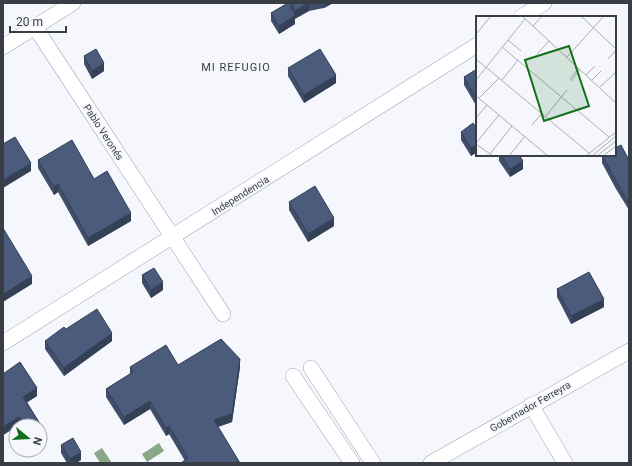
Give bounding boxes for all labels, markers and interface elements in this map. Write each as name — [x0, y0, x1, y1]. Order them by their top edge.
scale bar — [10, 8, 66, 34]
text: 20 m — [16, 15, 43, 29]
inset map — [476, 16, 616, 156]
district label: MI REFUGIO — [201, 61, 271, 74]
street label: Pablo Veronés — [81, 102, 126, 162]
street label: Independencia — [210, 173, 271, 217]
street label: Gobernador Ferreyra — [488, 379, 572, 434]
north arrow — [8, 418, 48, 458]
text: N — [30, 435, 44, 447]

